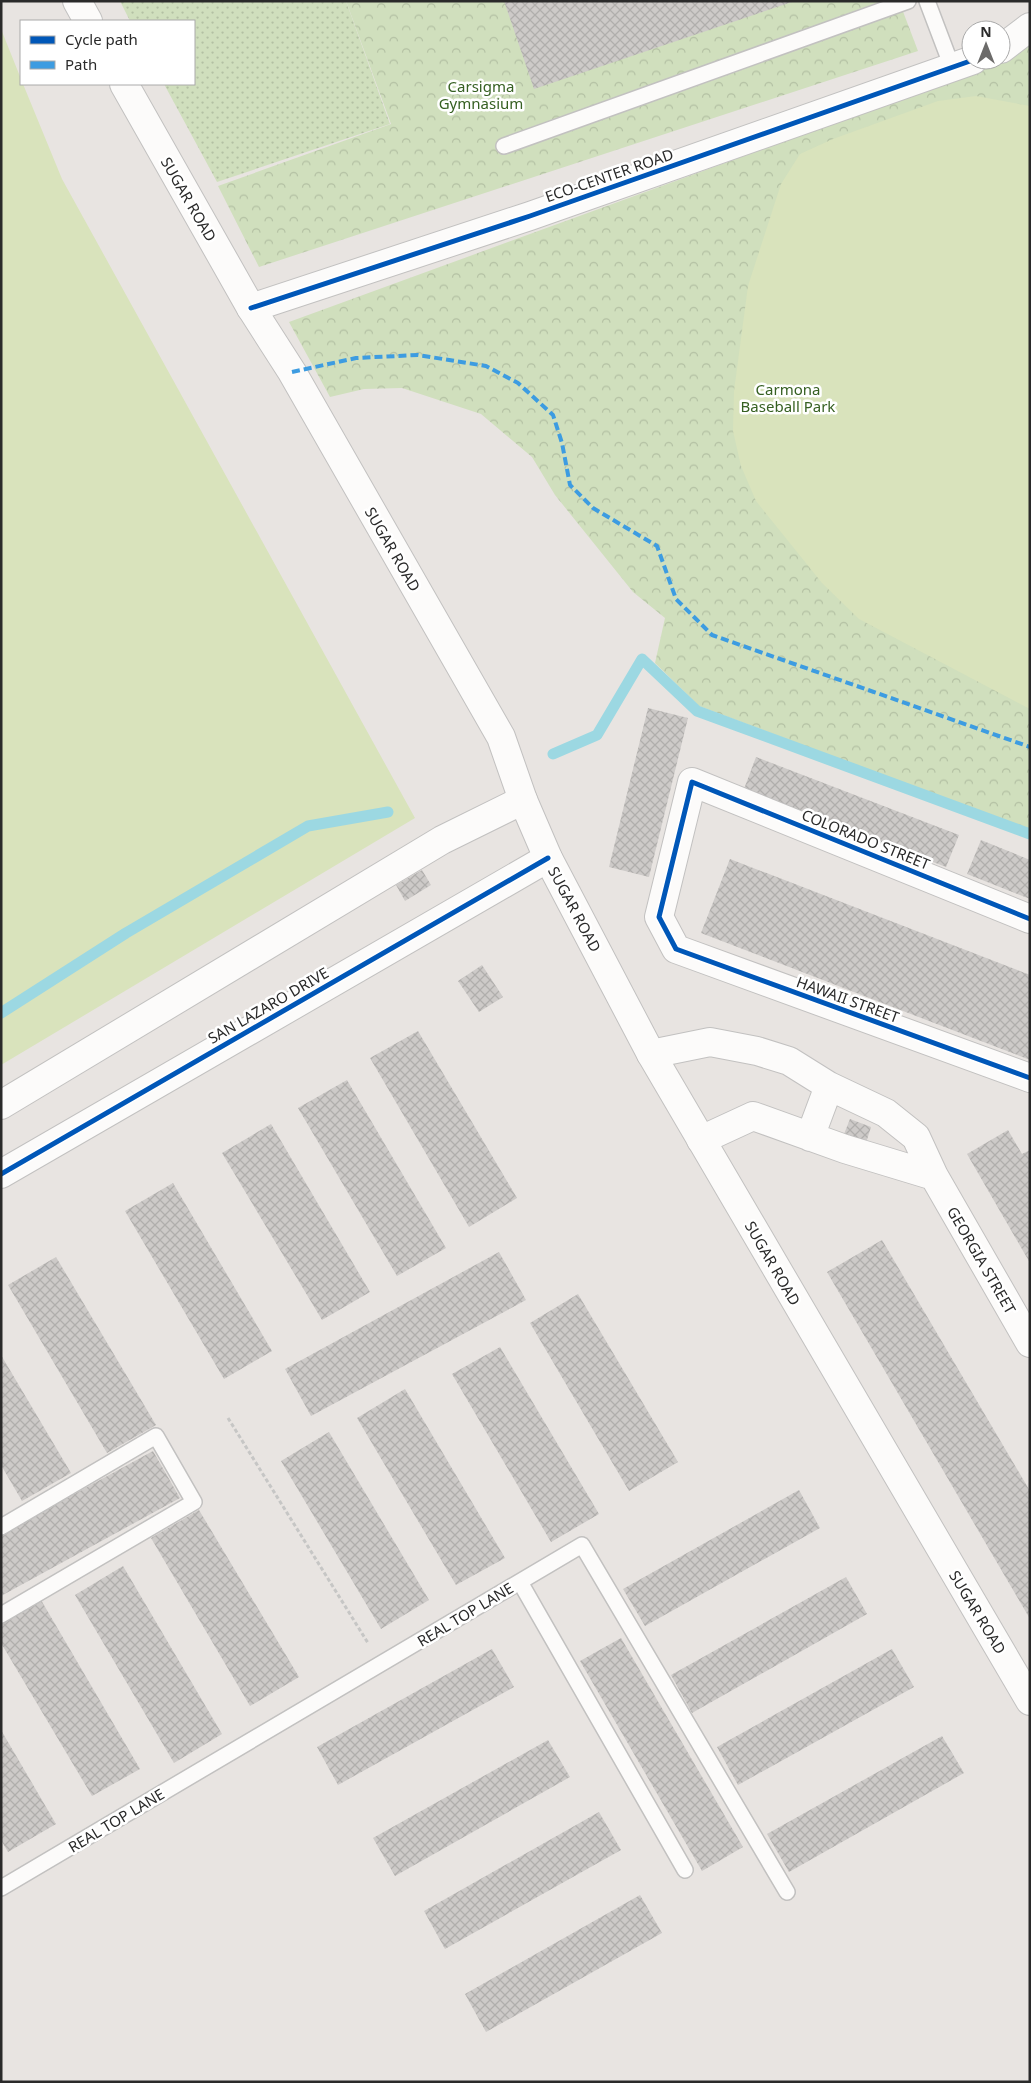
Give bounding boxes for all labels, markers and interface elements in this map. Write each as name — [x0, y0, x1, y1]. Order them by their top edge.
legend — [20, 20, 195, 85]
north arrow — [961, 20, 1011, 70]
text: N — [980, 22, 992, 41]
text: Cycle path — [65, 29, 138, 49]
text: Path — [65, 54, 97, 74]
park label: Carsigma Gymnasium — [439, 76, 523, 113]
street label: ECO-CENTER ROAD — [542, 144, 676, 206]
street label: SUGAR ROAD — [157, 153, 221, 245]
park label: Carmona Baseball Park — [741, 379, 835, 416]
street label: SUGAR ROAD — [361, 503, 425, 595]
street label: COLORADO STREET — [799, 804, 934, 874]
street label: SUGAR ROAD — [544, 863, 606, 955]
street label: SAN LAZARO DRIVE — [204, 962, 332, 1048]
street label: HAWAII STREET — [794, 971, 903, 1027]
street label: GEORGIA STREET — [943, 1203, 1021, 1318]
street label: SUGAR ROAD — [741, 1217, 805, 1309]
street label: SUGAR ROAD — [945, 1566, 1011, 1658]
street label: REAL TOP LANE — [413, 1577, 517, 1651]
street label: REAL TOP LANE — [64, 1783, 168, 1857]

